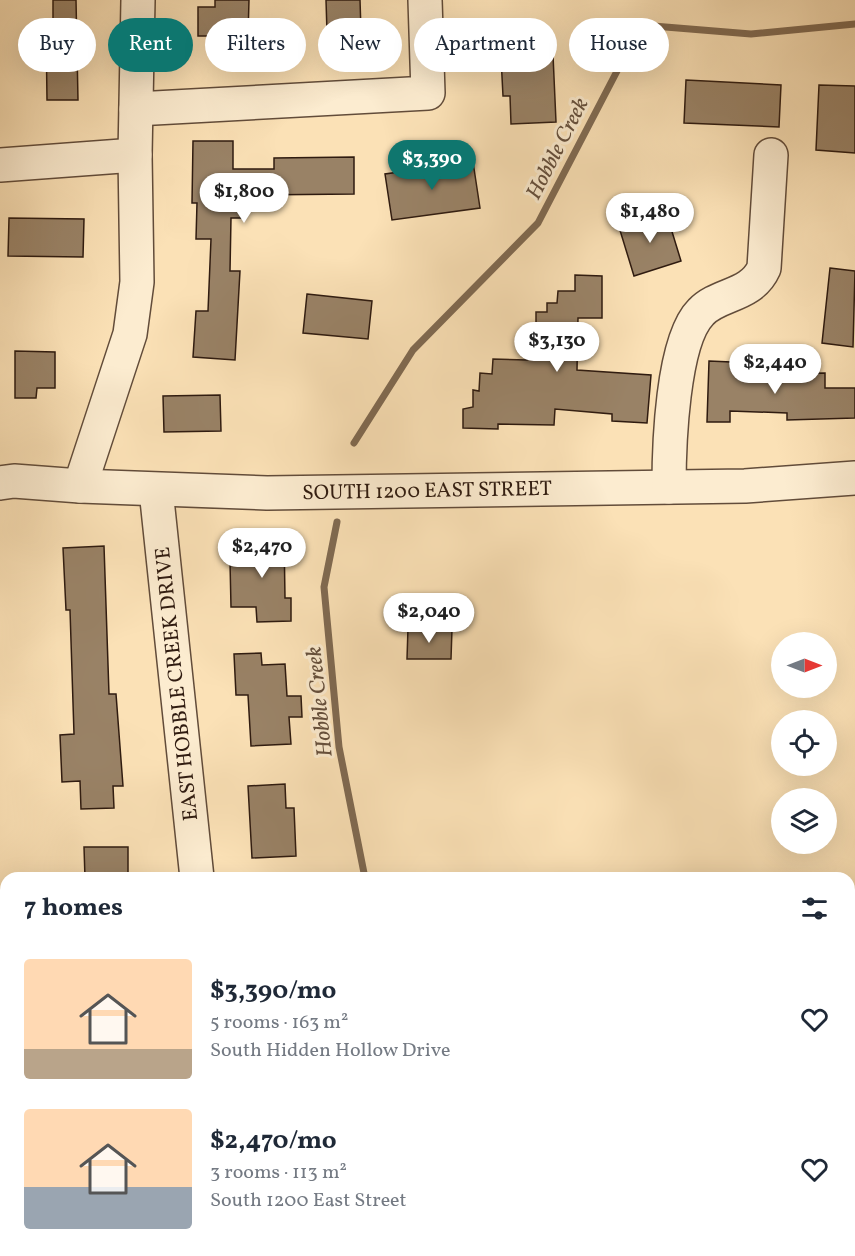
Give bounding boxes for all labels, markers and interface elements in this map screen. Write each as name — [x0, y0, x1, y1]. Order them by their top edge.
chip: Buy — [18, 18, 96, 72]
chip: Rent — [108, 18, 193, 72]
chip: Filters — [205, 18, 306, 72]
chip: New — [318, 18, 402, 72]
chip: Apartment — [414, 18, 557, 72]
chip: House — [569, 18, 669, 72]
water label: Hobble Creek — [519, 93, 597, 206]
pin: $3,390 — [383, 140, 481, 191]
text: $3,390 — [402, 145, 462, 173]
pin: $1,800 — [195, 173, 293, 224]
text: $1,800 — [214, 178, 274, 206]
pin: $1,480 — [601, 193, 699, 244]
text: $1,480 — [620, 198, 680, 226]
pin: $3,130 — [508, 322, 606, 373]
text: $3,130 — [528, 327, 586, 355]
pin: $2,440 — [726, 344, 824, 395]
text: $2,440 — [743, 349, 807, 377]
street label: SOUTH 1200 EAST STREET — [302, 475, 552, 508]
pin: $2,470 — [213, 528, 311, 579]
text: $2,470 — [232, 533, 292, 561]
street label: EAST HOBBLE CREEK DRIVE — [149, 545, 206, 822]
pin: $2,040 — [380, 593, 478, 644]
text: $2,040 — [397, 598, 461, 626]
north arrow — [771, 632, 837, 698]
map controls — [771, 632, 837, 854]
water label: Hobble Creek — [299, 645, 342, 759]
button: locate — [771, 710, 837, 776]
button: layers — [771, 788, 837, 854]
text: 7 homes — [24, 890, 123, 926]
icon: filters — [798, 892, 831, 925]
text: $3,390/mo — [210, 973, 336, 1009]
icon: home — [72, 983, 144, 1055]
icon: heart — [798, 1003, 831, 1036]
text: 5 rooms · 163 m² — [210, 1009, 348, 1037]
text: South Hidden Hollow Drive — [210, 1037, 451, 1065]
text: $2,470/mo — [210, 1123, 337, 1159]
icon: home — [72, 1133, 144, 1205]
icon: heart — [798, 1153, 831, 1186]
text: 3 rooms · 113 m² — [210, 1159, 347, 1187]
text: South 1200 East Street — [210, 1187, 407, 1215]

